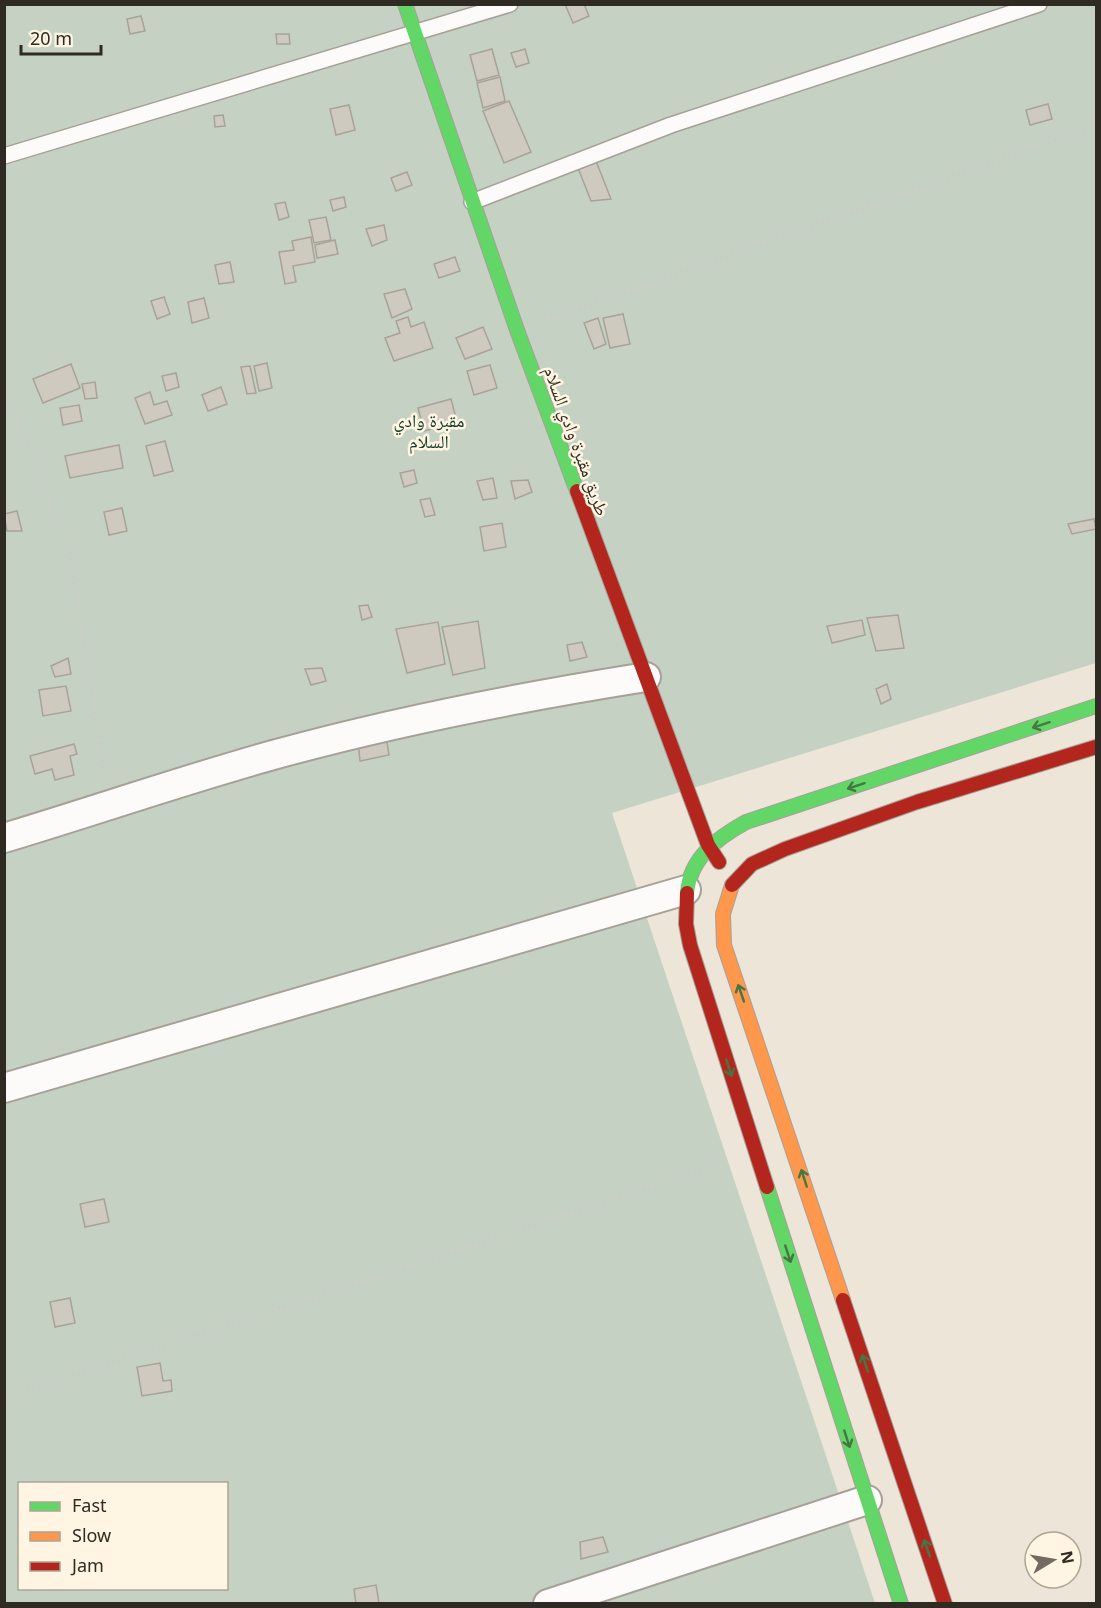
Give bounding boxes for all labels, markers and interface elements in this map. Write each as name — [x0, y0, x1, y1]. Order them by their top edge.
scale bar — [21, 18, 100, 56]
text: 20 m — [30, 26, 72, 50]
street label: طريق مقبرة وادي السلام — [536, 363, 615, 520]
park label: مقبرة وادي السلام — [393, 408, 465, 454]
one-way arrow — [1032, 720, 1051, 731]
one-way arrow — [847, 781, 866, 792]
one-way arrow — [735, 984, 746, 1003]
one-way arrow — [724, 1058, 735, 1077]
one-way arrow — [798, 1169, 809, 1188]
one-way arrow — [783, 1244, 794, 1263]
one-way arrow — [859, 1354, 870, 1373]
one-way arrow — [843, 1429, 854, 1448]
legend — [18, 1482, 228, 1590]
text: Fast — [72, 1493, 107, 1517]
text: Slow — [72, 1523, 111, 1547]
north arrow — [1023, 1530, 1083, 1590]
one-way arrow — [920, 1539, 931, 1558]
text: N — [1056, 1549, 1080, 1566]
text: Jam — [70, 1553, 104, 1577]

